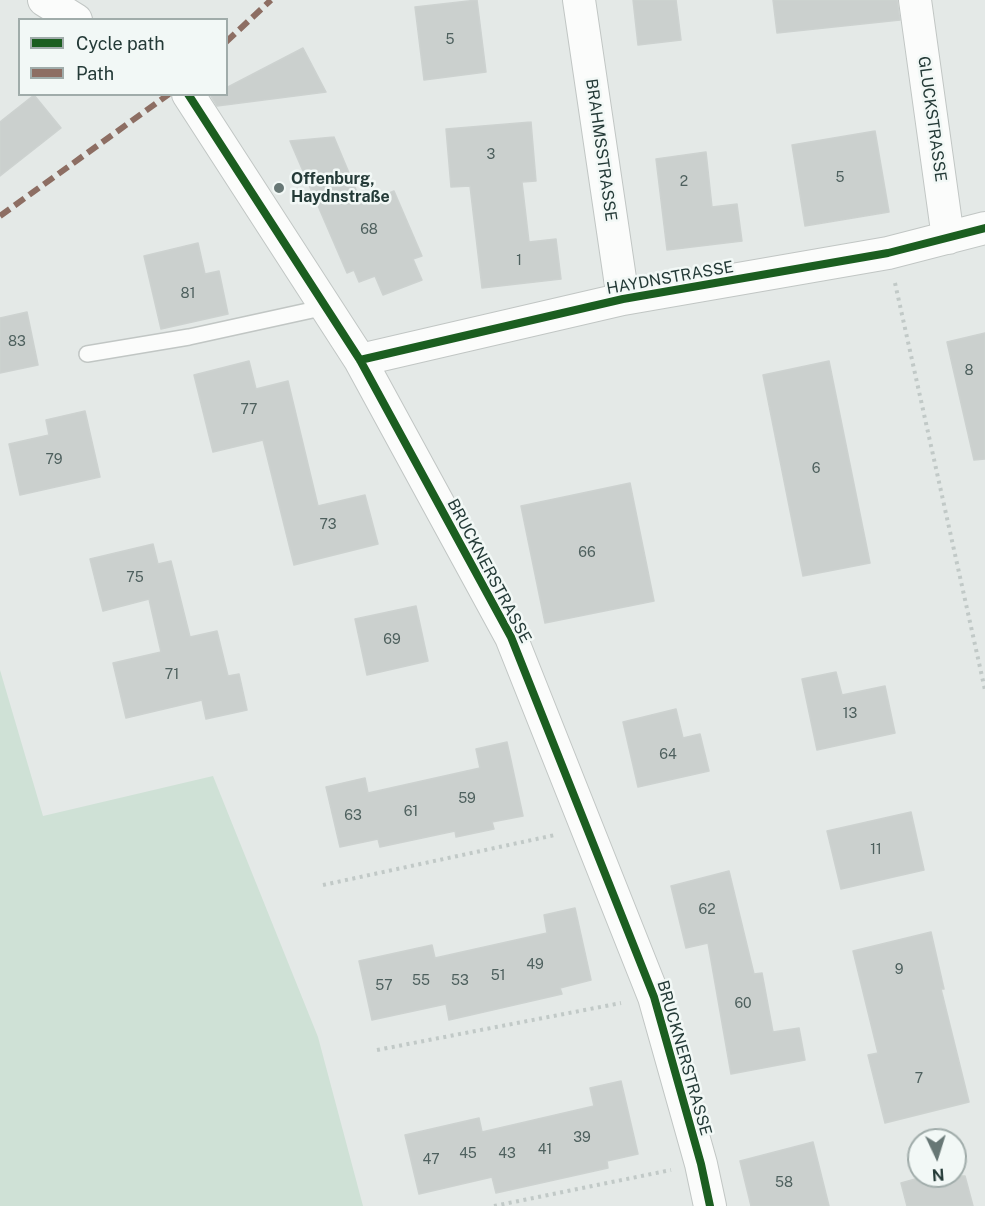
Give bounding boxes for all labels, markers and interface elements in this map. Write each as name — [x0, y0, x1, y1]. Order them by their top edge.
legend — [18, 18, 228, 96]
house number: 5 — [446, 32, 454, 48]
text: Cycle path — [76, 33, 165, 54]
street label: GLUCKSTRASSE — [914, 55, 950, 183]
text: Path — [76, 63, 114, 84]
street label: BRAHMSSTRASSE — [581, 78, 621, 222]
house number: 3 — [487, 147, 495, 163]
place label: Offenburg, Haydnstraße — [291, 169, 390, 207]
house number: 5 — [836, 170, 844, 186]
house number: 2 — [680, 174, 688, 190]
marker: Offenburg, Haydnstraße — [272, 181, 286, 195]
house number: 68 — [360, 222, 378, 238]
house number: 1 — [516, 253, 522, 269]
street label: HAYDNSTRASSE — [605, 257, 735, 299]
house number: 81 — [181, 286, 195, 302]
house number: 83 — [8, 334, 26, 350]
house number: 8 — [964, 363, 974, 379]
house number: 77 — [241, 402, 257, 418]
house number: 79 — [46, 452, 62, 468]
house number: 6 — [812, 461, 820, 477]
street label: BRUCKNERSTRASSE — [443, 496, 535, 646]
house number: 73 — [320, 517, 336, 533]
house number: 66 — [578, 545, 596, 561]
house number: 75 — [126, 570, 144, 586]
house number: 69 — [383, 632, 401, 648]
house number: 71 — [165, 667, 179, 683]
house number: 13 — [843, 706, 857, 722]
house number: 64 — [659, 747, 677, 763]
house number: 59 — [458, 791, 476, 807]
house number: 61 — [404, 804, 418, 820]
house number: 63 — [344, 808, 362, 824]
house number: 11 — [870, 842, 882, 858]
house number: 62 — [698, 902, 716, 918]
house number: 49 — [526, 957, 544, 973]
house number: 9 — [895, 962, 903, 978]
house number: 51 — [491, 968, 505, 984]
house number: 55 — [412, 973, 430, 989]
house number: 53 — [451, 973, 469, 989]
house number: 57 — [375, 978, 393, 994]
street label: BRUCKNERSTRASSE — [653, 978, 715, 1138]
house number: 60 — [734, 996, 752, 1012]
house number: 7 — [915, 1071, 923, 1087]
north arrow — [907, 1128, 967, 1188]
house number: 39 — [573, 1130, 591, 1146]
house number: 41 — [538, 1142, 552, 1158]
house number: 45 — [459, 1146, 477, 1162]
house number: 43 — [498, 1146, 516, 1162]
house number: 47 — [422, 1152, 440, 1168]
text: N — [931, 1165, 945, 1184]
house number: 58 — [775, 1175, 793, 1191]

